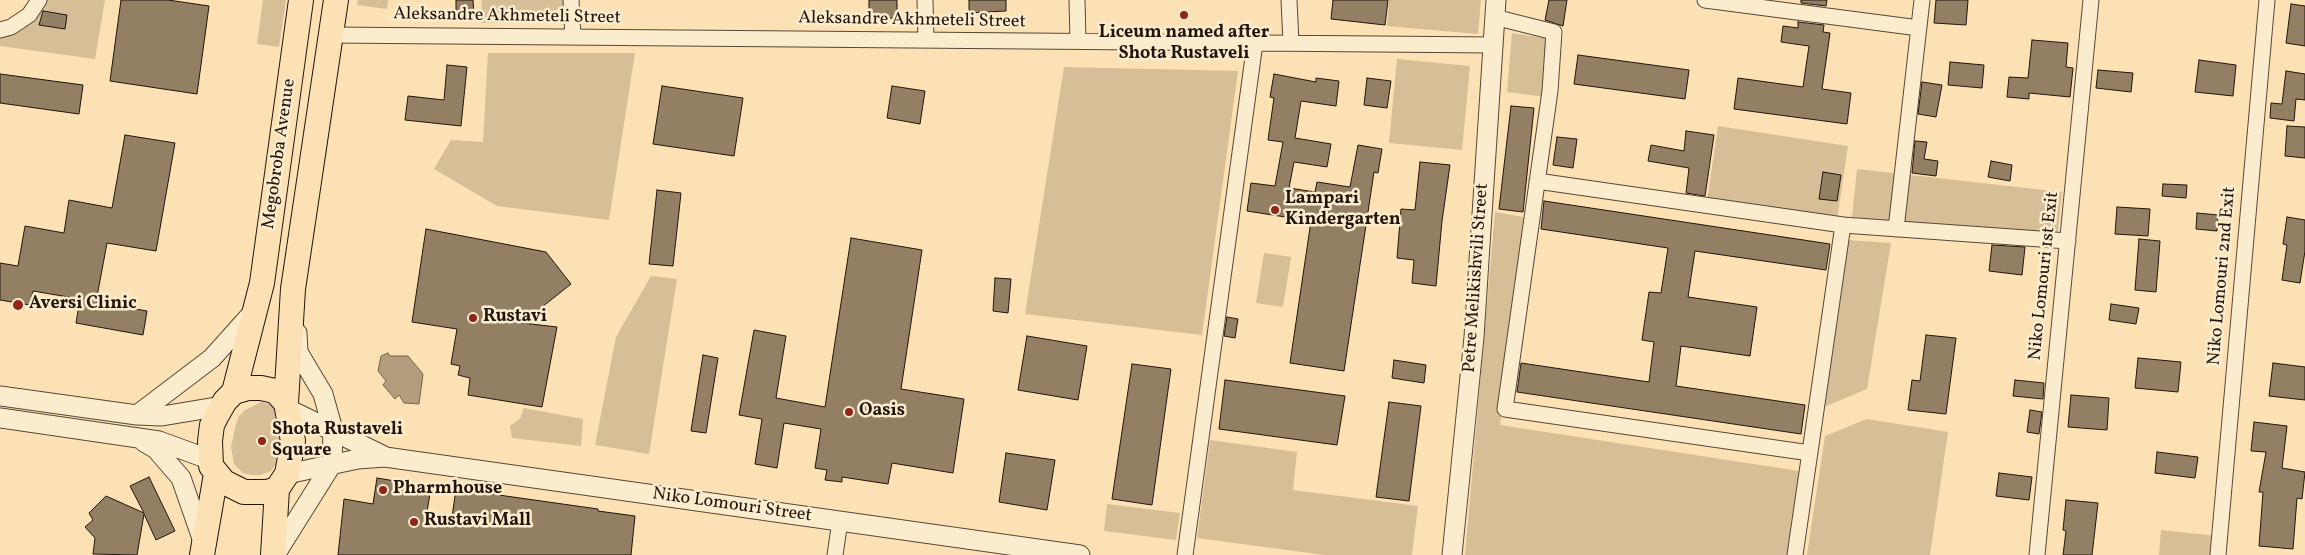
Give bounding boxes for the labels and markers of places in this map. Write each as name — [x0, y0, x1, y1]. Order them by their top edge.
marker: Liceum named after Shota Rustaveli — [1178, 9, 1190, 21]
place label: Liceum named after Shota Rustaveli — [1099, 23, 1269, 66]
place label: Lampari Kindergarten — [1285, 189, 1401, 232]
marker: Lampari Kindergarten — [1269, 204, 1281, 216]
place label: Aversi Clinic — [29, 294, 137, 316]
marker: Aversi Clinic — [11, 298, 25, 312]
place label: Rustavi — [483, 307, 547, 329]
marker: Rustavi — [467, 312, 479, 324]
place label: Oasis — [859, 401, 905, 423]
marker: Oasis — [843, 406, 855, 418]
place label: Shota Rustaveli Square — [272, 420, 403, 462]
marker: Shota Rustaveli Square — [256, 435, 268, 447]
place label: Pharmhouse — [393, 479, 502, 501]
marker: Pharmhouse — [377, 484, 389, 496]
place label: Rustavi Mall — [424, 511, 531, 533]
marker: Rustavi Mall — [408, 516, 420, 528]

